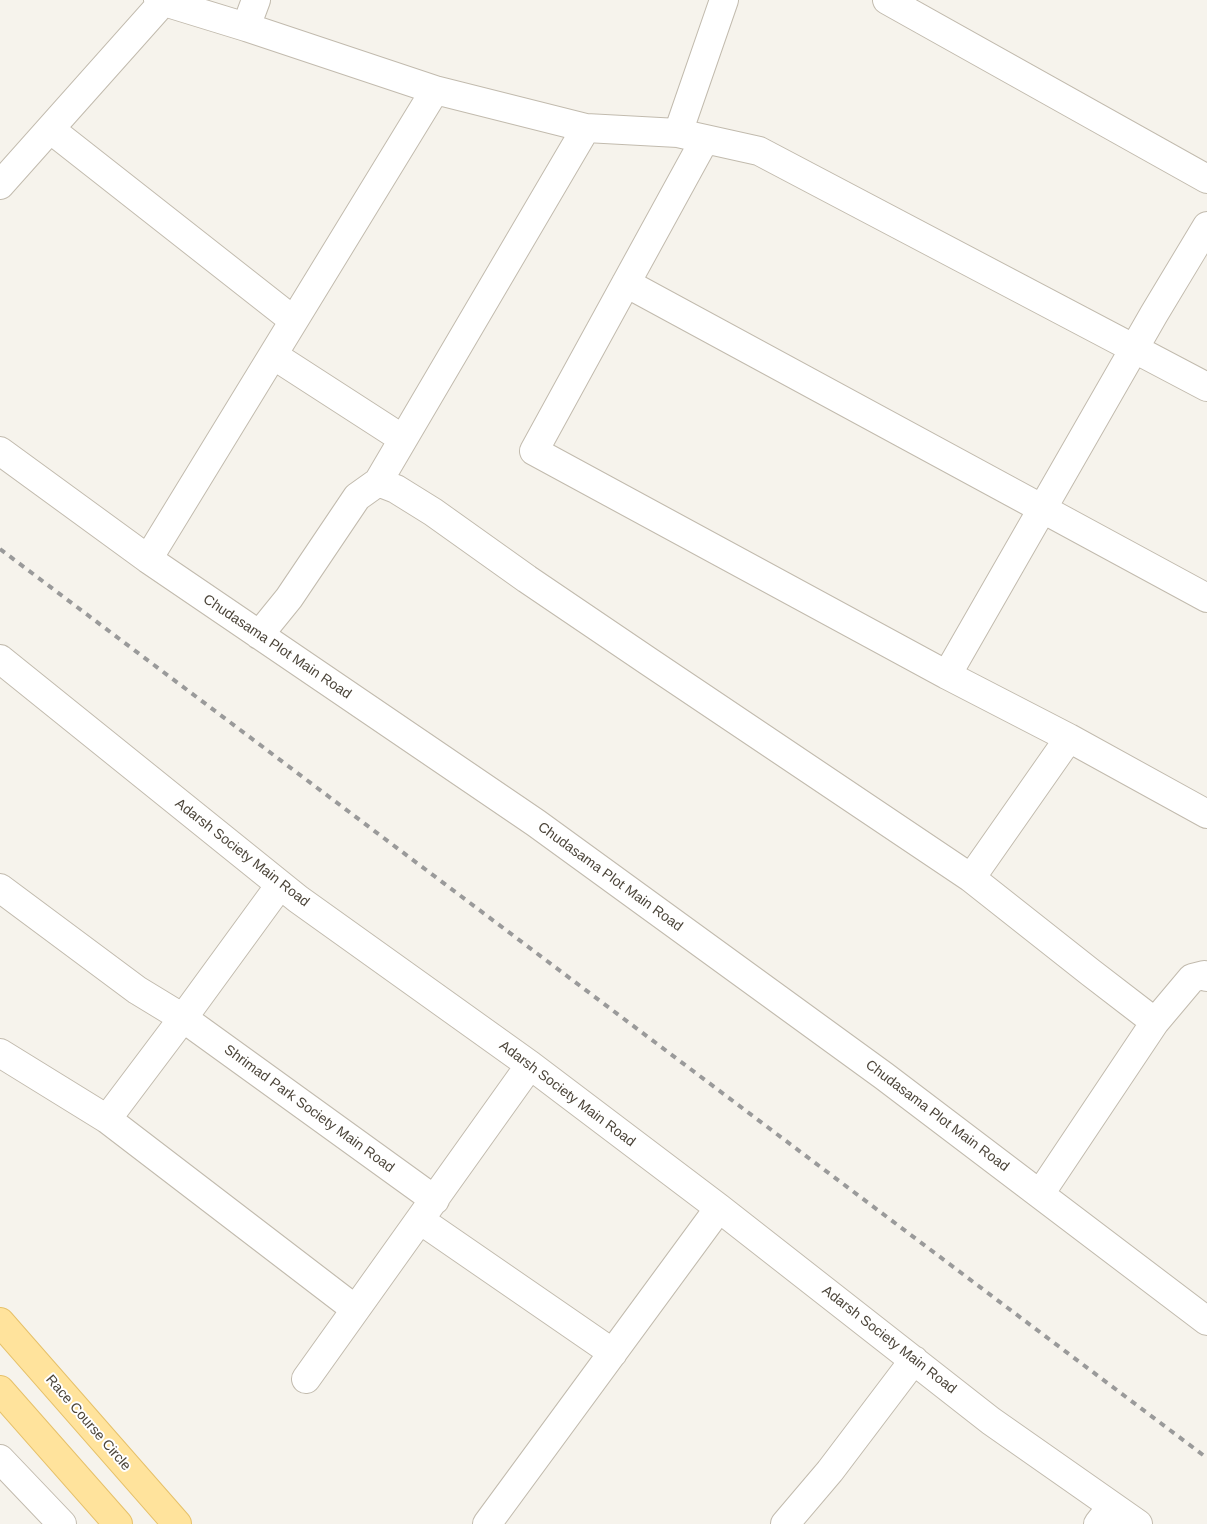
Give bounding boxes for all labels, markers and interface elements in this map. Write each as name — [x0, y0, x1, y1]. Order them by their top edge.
street label: Chudasama Plot Main Road — [200, 591, 354, 703]
street label: Adarsh Society Main Road — [172, 795, 312, 911]
street label: Chudasama Plot Main Road — [534, 819, 686, 935]
street label: Adarsh Society Main Road — [496, 1037, 638, 1151]
street label: Shrimad Park Society Main Road — [221, 1042, 397, 1176]
street label: Chudasama Plot Main Road — [862, 1057, 1012, 1175]
street label: Adarsh Society Main Road — [819, 1282, 959, 1398]
street label: Race Course Circle — [42, 1372, 134, 1474]

